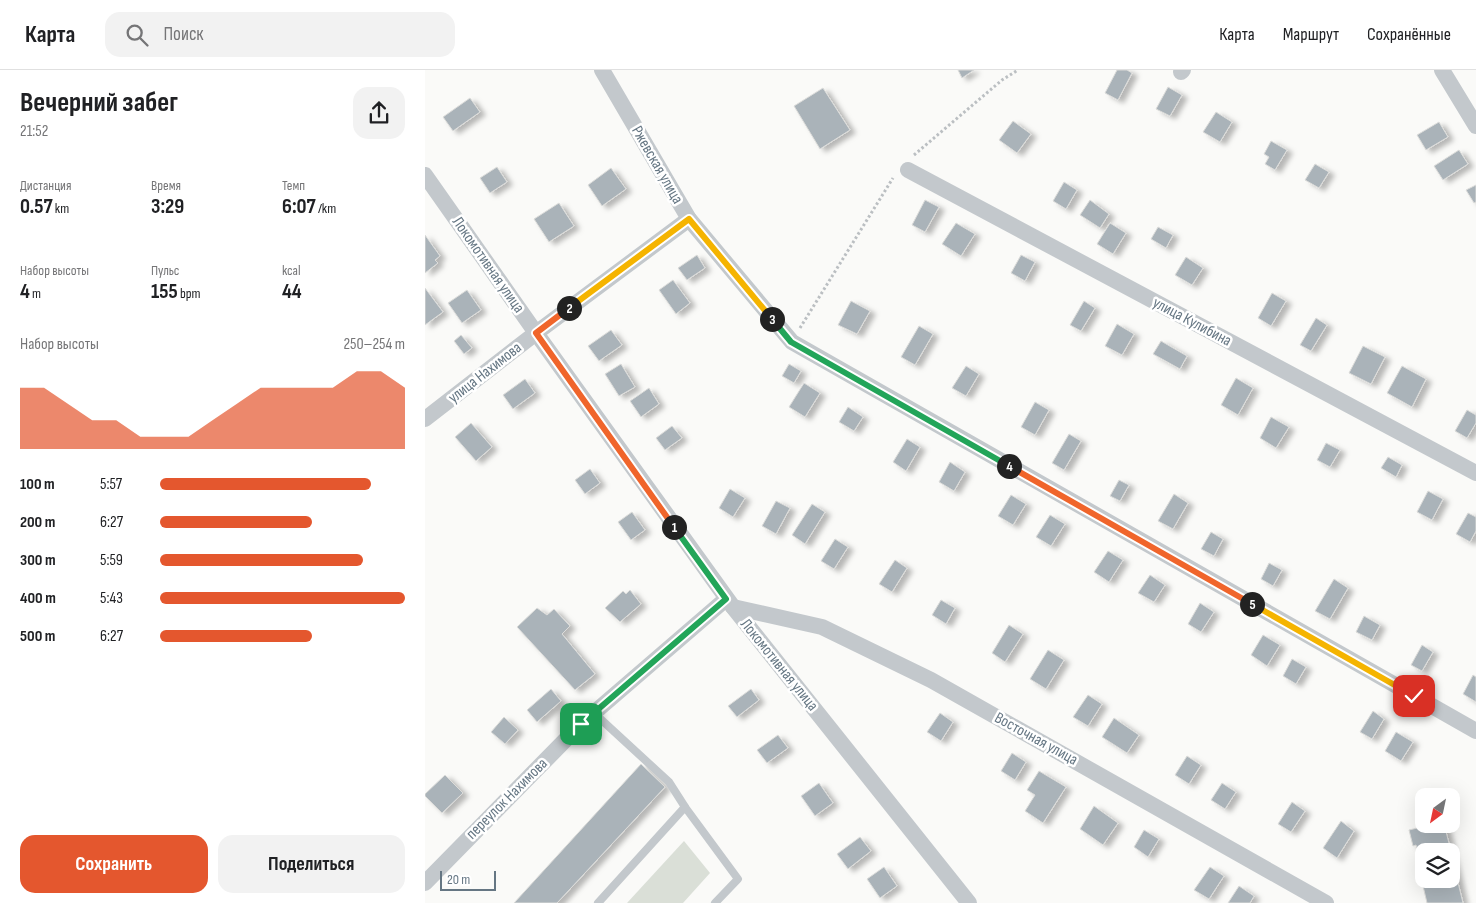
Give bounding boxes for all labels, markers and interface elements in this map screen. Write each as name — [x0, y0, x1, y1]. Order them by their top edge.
search box — [105, 12, 455, 57]
text: Карта — [25, 20, 75, 49]
icon: search — [123, 21, 151, 49]
text: Поиск — [163, 23, 204, 46]
text: Карта — [1219, 24, 1255, 45]
text: Маршрут — [1283, 24, 1339, 45]
text: Сохранённые — [1367, 24, 1451, 45]
text: Вечерний забег — [20, 86, 178, 119]
button: share — [353, 87, 405, 139]
text: 21:52 — [20, 122, 48, 141]
street label: Ржевская улица — [627, 123, 687, 207]
text: Дистанция — [20, 177, 71, 194]
text: Время — [151, 177, 181, 194]
text: Темп — [282, 177, 305, 194]
text: 0.57 — [20, 194, 53, 219]
text: 3:29 — [151, 194, 184, 219]
text: 6:07 — [282, 194, 316, 219]
text: km — [53, 200, 69, 217]
text: /km — [316, 200, 336, 217]
street label: Локомотивная улица — [448, 213, 528, 317]
text: Набор высоты — [20, 262, 89, 279]
text: Пульс — [151, 262, 179, 279]
text: kcal — [282, 262, 301, 279]
text: 4 — [20, 279, 30, 304]
text: 155 — [151, 279, 178, 304]
text: 44 — [282, 279, 302, 304]
text: m — [30, 285, 41, 302]
text: bpm — [178, 285, 201, 302]
street label: улица Кулибина — [1149, 293, 1235, 351]
pin: 2 — [557, 296, 581, 320]
text: 2 — [566, 300, 573, 317]
pin: 3 — [759, 306, 785, 332]
text: 3 — [769, 311, 776, 328]
text: Набор высоты — [20, 335, 99, 354]
text: 250–254 m — [343, 335, 405, 354]
street label: улица Нахимова — [445, 338, 525, 408]
pin: 4 — [997, 454, 1021, 478]
text: 4 — [1006, 458, 1013, 475]
text: 100 m — [20, 475, 55, 494]
text: 5:57 — [100, 475, 122, 494]
text: 200 m — [20, 513, 55, 532]
text: 6:27 — [100, 513, 123, 532]
pin: 1 — [661, 514, 687, 540]
text: 1 — [672, 519, 677, 536]
text: 300 m — [20, 551, 56, 570]
text: 5:59 — [100, 551, 123, 570]
text: 400 m — [20, 589, 56, 608]
text: 5:43 — [100, 589, 123, 608]
pin: 5 — [1239, 592, 1265, 616]
text: 5 — [1249, 596, 1256, 613]
street label: Локомотивная улица — [736, 615, 822, 715]
text: 500 m — [20, 627, 55, 646]
text: 6:27 — [100, 627, 123, 646]
pin — [1393, 675, 1435, 717]
icon: check — [1400, 682, 1428, 710]
pin — [560, 703, 602, 745]
street label: Восточная улица — [991, 708, 1081, 770]
icon: arrive — [567, 710, 595, 738]
street label: переулок Нахимова — [462, 754, 552, 844]
north arrow — [1415, 788, 1460, 832]
map controls — [1415, 788, 1460, 888]
button: Сохранить — [20, 835, 208, 893]
button: Поделиться — [218, 835, 405, 893]
button: layers — [1415, 843, 1460, 888]
scale bar — [440, 868, 496, 891]
text: 20 m — [447, 871, 470, 888]

